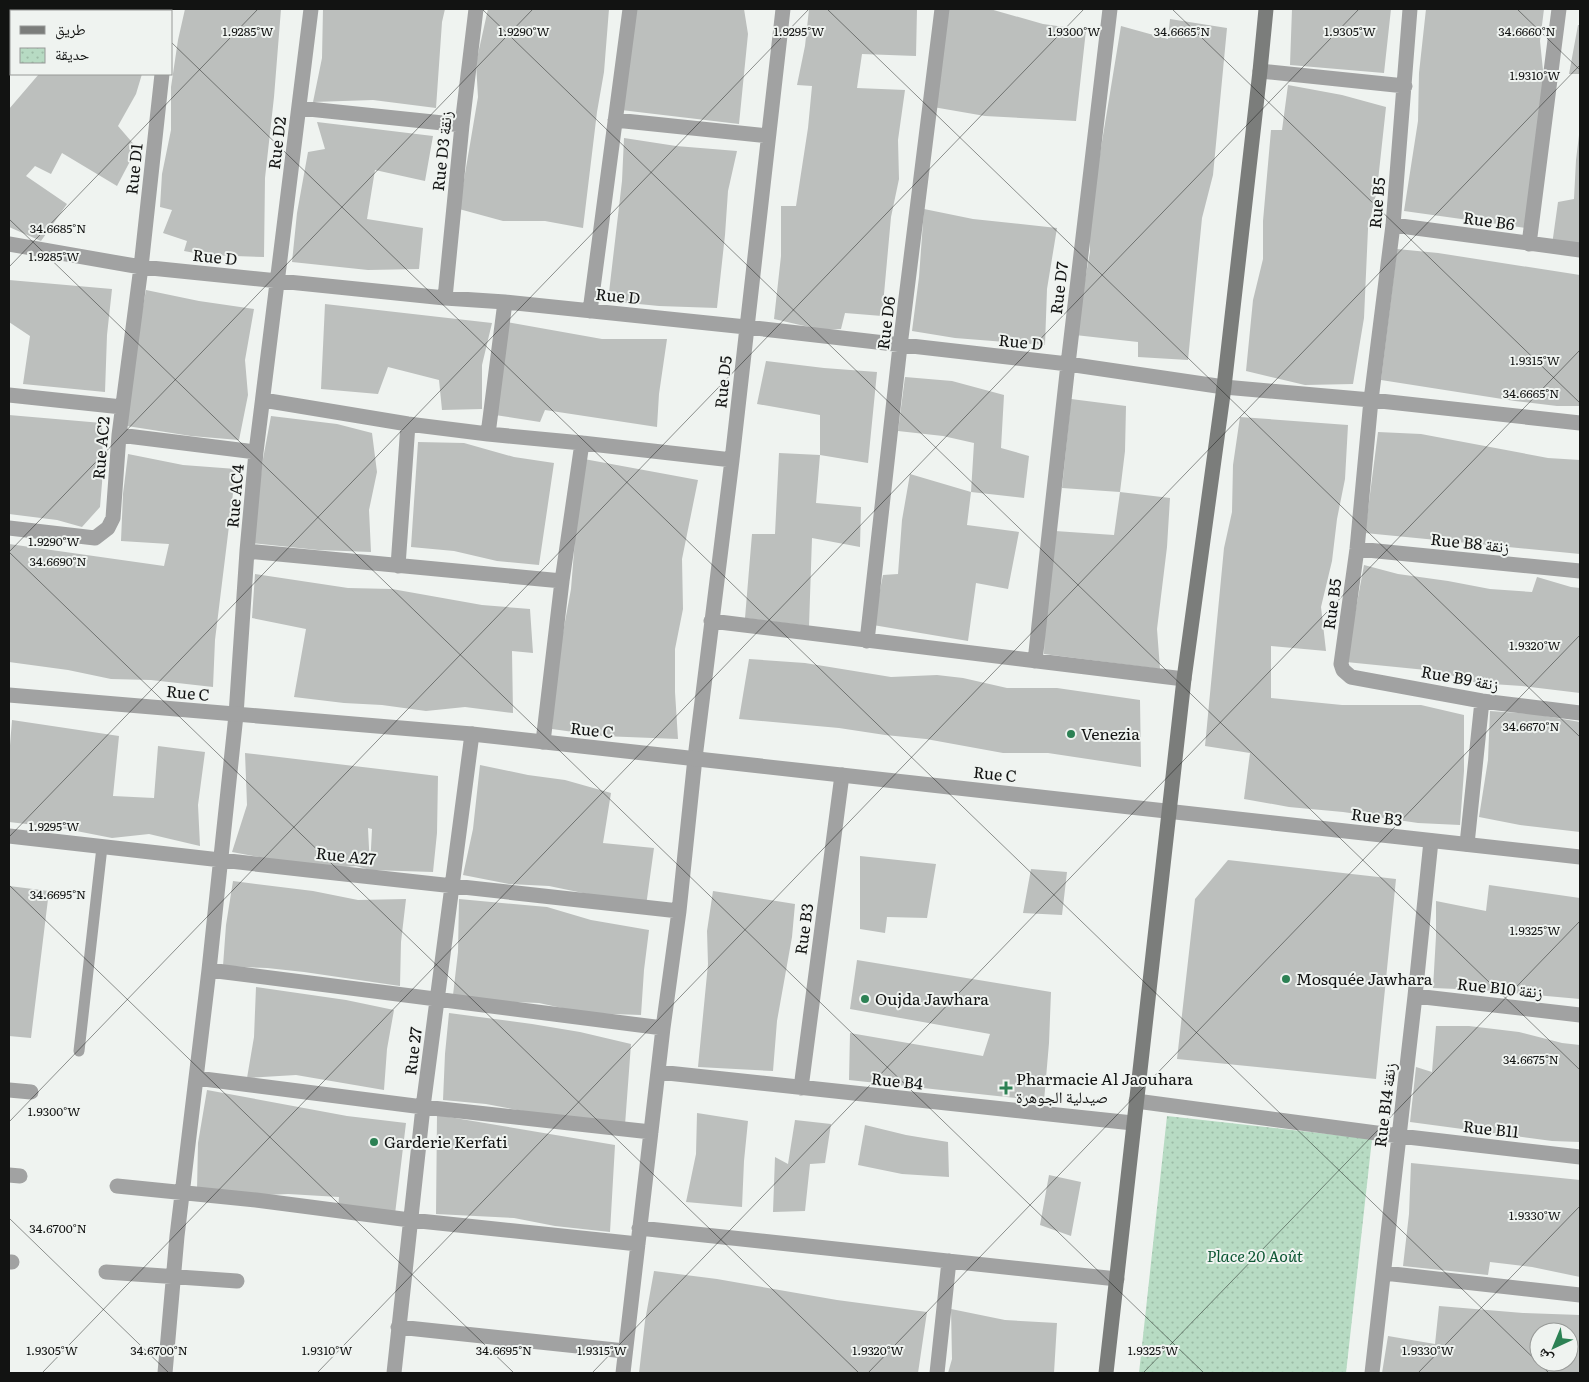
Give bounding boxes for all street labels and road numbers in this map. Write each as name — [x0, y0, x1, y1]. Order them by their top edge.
street label: Rue D3 زنقة — [425, 110, 457, 192]
street label: Rue D2 — [261, 115, 291, 171]
street label: Rue D1 — [118, 142, 148, 196]
street label: Rue B5 — [1362, 176, 1390, 229]
street label: Rue B6 — [1462, 205, 1517, 236]
street label: Rue D — [192, 242, 239, 270]
street label: Rue D7 — [1043, 260, 1073, 316]
street label: Rue D — [595, 281, 642, 309]
street label: Rue D6 — [870, 295, 900, 351]
street label: Rue D — [998, 327, 1045, 355]
street label: Rue D5 — [707, 354, 737, 409]
street label: Rue AC2 — [85, 415, 115, 480]
street label: Rue AC4 — [219, 463, 249, 529]
street label: Rue B8 زنقة — [1430, 526, 1511, 558]
street label: Rue B5 — [1316, 577, 1346, 631]
street label: Rue B9 زنقة — [1419, 658, 1501, 696]
street label: Rue C — [165, 678, 211, 706]
street label: Rue C — [569, 715, 615, 743]
street label: Rue C — [972, 759, 1018, 787]
street label: Rue B3 — [1350, 801, 1404, 831]
street label: Rue A27 — [315, 840, 377, 870]
street label: Rue B3 — [788, 902, 818, 956]
street label: Rue B10 زنقة — [1456, 971, 1544, 1003]
street label: Rue 27 — [397, 1025, 427, 1076]
street label: Rue B14 زنقة — [1367, 1061, 1401, 1149]
street label: Rue B4 — [870, 1065, 924, 1095]
street label: Rue B11 — [1462, 1113, 1521, 1143]

